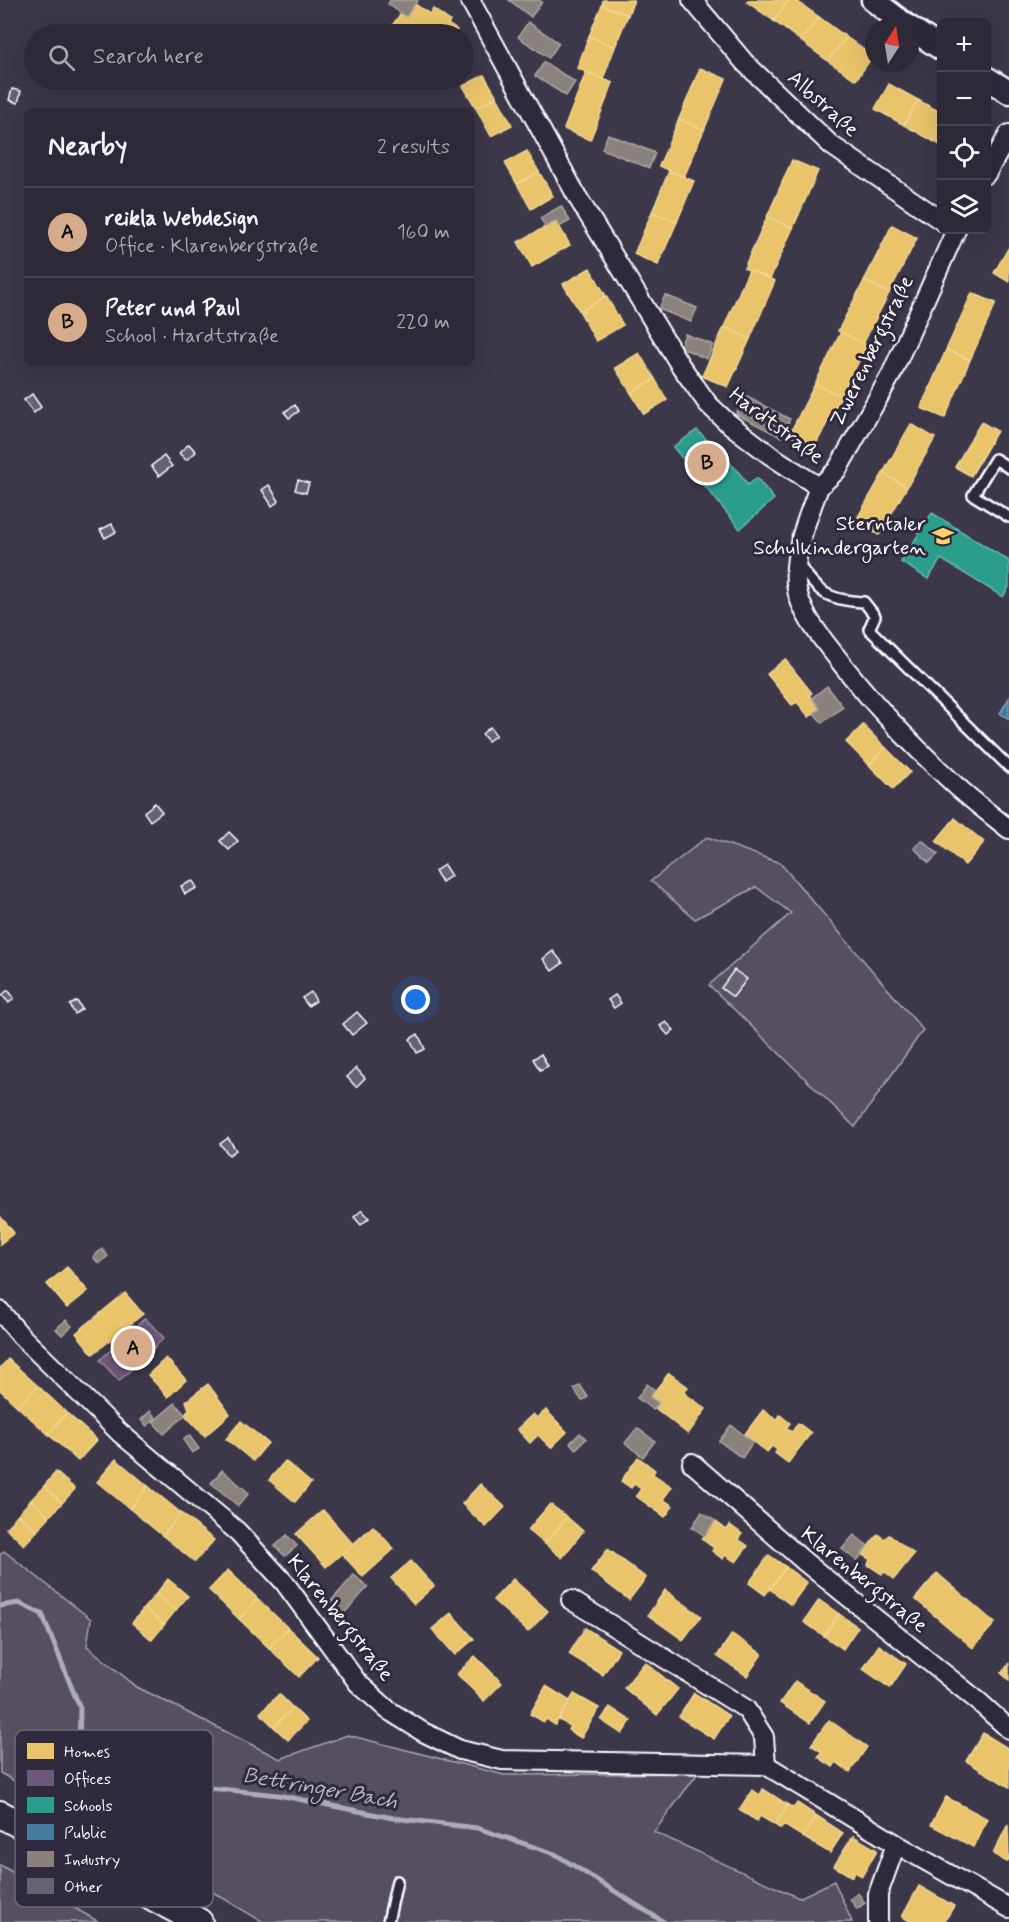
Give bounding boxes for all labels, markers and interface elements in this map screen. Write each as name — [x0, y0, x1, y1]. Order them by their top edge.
north arrow — [865, 18, 919, 72]
map controls — [937, 18, 991, 234]
button: + — [937, 18, 991, 72]
search box — [24, 24, 474, 90]
icon: search — [45, 41, 78, 74]
text: Search here — [93, 43, 204, 71]
street label: Albstraße — [781, 64, 865, 144]
button: − — [937, 72, 991, 126]
button: locate — [937, 126, 991, 180]
text: Nearby — [48, 130, 127, 164]
text: 2 results — [377, 134, 450, 161]
button: layers — [937, 180, 991, 234]
text: reikla Webdesign — [105, 205, 259, 233]
text: A — [61, 219, 74, 246]
text: 160 m — [397, 219, 450, 246]
text: Office · Klarenbergstraße — [105, 233, 318, 260]
street label: Zwerenbergstraße — [823, 271, 922, 432]
text: Peter und Paul — [105, 295, 240, 323]
text: B — [61, 309, 74, 336]
text: 220 m — [396, 309, 450, 336]
text: School · Hardtstraße — [105, 323, 279, 350]
street label: Hardtstraße — [723, 381, 829, 471]
pin: B — [688, 440, 726, 486]
place label: Sterntaler Schulkindergarten — [753, 510, 927, 563]
school or university icon: Sterntaler Schulkindergarten — [931, 524, 955, 548]
your location — [401, 985, 430, 1014]
pin: A — [114, 1326, 152, 1370]
street label: Klarenbergstraße — [793, 1520, 933, 1641]
street label: Klarenbergstraße — [279, 1549, 400, 1689]
legend — [15, 1730, 213, 1907]
text: Homes — [64, 1742, 110, 1763]
water label: Bettringer Bach — [240, 1762, 400, 1818]
text: Offices — [64, 1769, 111, 1790]
text: Schools — [64, 1796, 113, 1817]
text: Public — [64, 1823, 107, 1844]
text: Industry — [64, 1850, 120, 1871]
text: Other — [64, 1877, 103, 1898]

